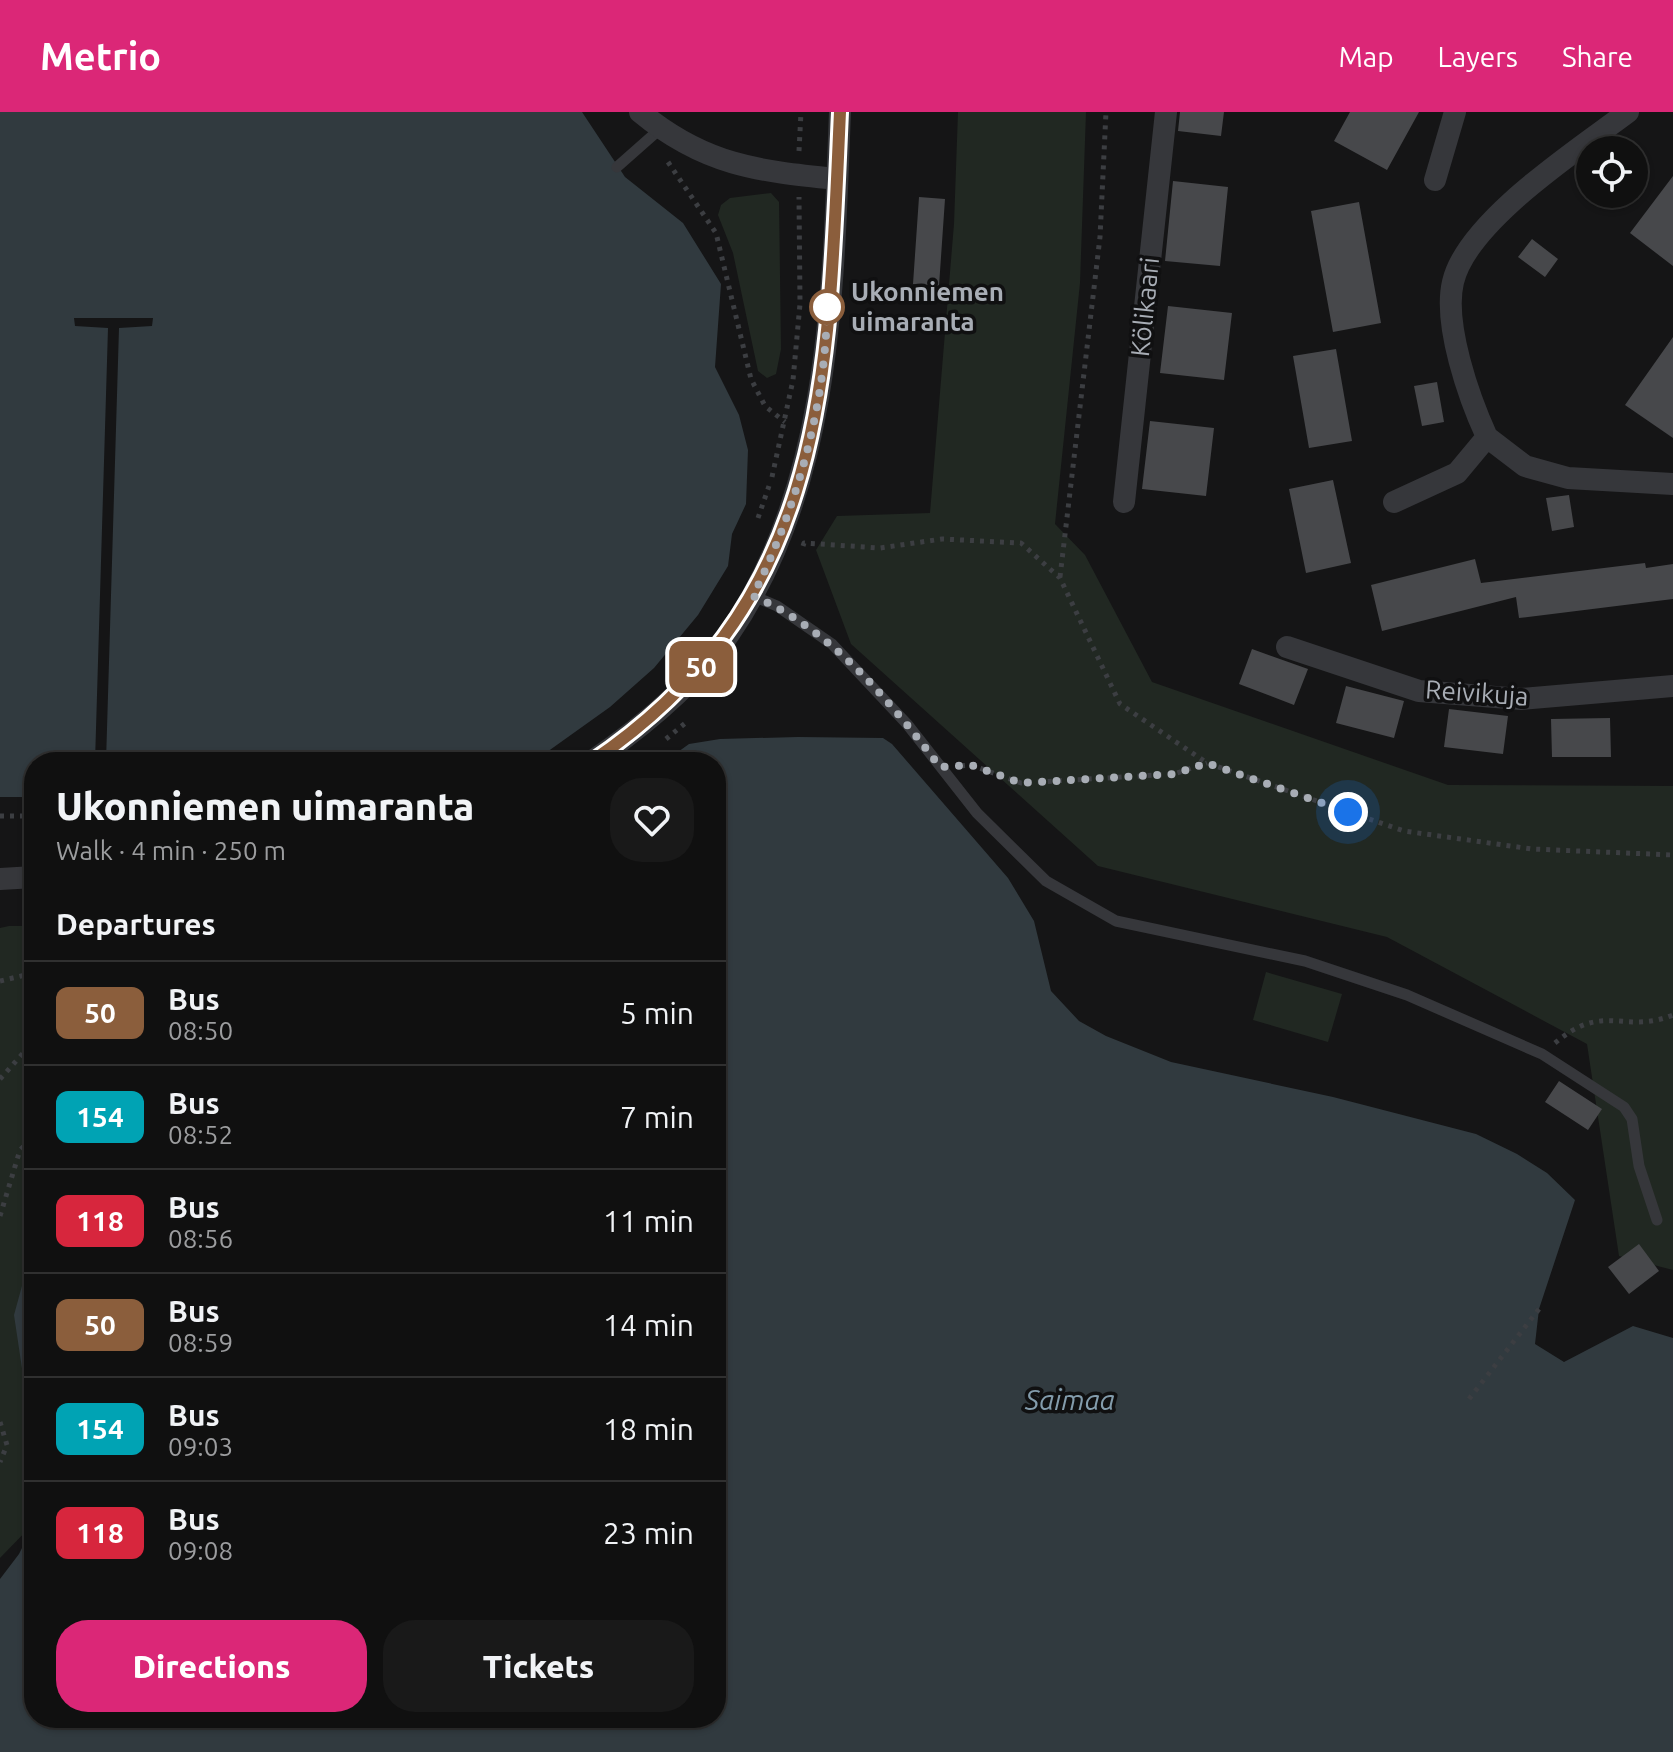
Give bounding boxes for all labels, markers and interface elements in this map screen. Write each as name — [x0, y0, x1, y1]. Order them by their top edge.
text: Metrio — [40, 35, 161, 77]
text: Map — [1338, 41, 1394, 72]
text: Layers — [1438, 41, 1518, 72]
text: Share — [1562, 41, 1633, 72]
map controls — [1576, 136, 1648, 208]
button: locate — [1576, 136, 1648, 208]
street label: Kölikaari — [1125, 256, 1164, 358]
place label: Ukonniemen uimaranta — [851, 277, 1004, 336]
marker: Ukonniemen uimaranta — [810, 290, 844, 324]
line badge: 50 — [665, 641, 737, 693]
text: 50 — [685, 651, 717, 682]
street label: Reivikuja — [1424, 674, 1530, 711]
button: heart — [610, 778, 694, 862]
text: Ukonniemen uimaranta — [56, 785, 474, 827]
your location — [1328, 792, 1368, 832]
text: Walk · 4 min · 250 m — [56, 836, 286, 865]
text: Departures — [56, 907, 216, 941]
text: Bus — [168, 982, 220, 1016]
text: 5 min — [620, 996, 694, 1030]
text: 50 — [84, 997, 116, 1028]
text: 08:50 — [168, 1016, 233, 1045]
text: Bus — [168, 1086, 220, 1120]
text: 7 min — [620, 1100, 694, 1134]
text: 154 — [76, 1101, 124, 1132]
text: 08:52 — [168, 1120, 233, 1149]
text: Bus — [168, 1190, 220, 1224]
text: 11 min — [603, 1204, 694, 1238]
text: 118 — [76, 1205, 124, 1236]
text: 08:56 — [168, 1224, 233, 1253]
text: Bus — [168, 1294, 220, 1328]
text: 14 min — [603, 1308, 694, 1342]
text: 50 — [84, 1309, 116, 1340]
text: 08:59 — [168, 1328, 233, 1357]
water label: Saimaa — [1024, 1384, 1115, 1415]
text: Bus — [168, 1398, 220, 1432]
text: 18 min — [603, 1412, 694, 1446]
text: 154 — [76, 1413, 124, 1444]
text: 09:03 — [168, 1432, 233, 1461]
text: Bus — [168, 1502, 220, 1536]
text: 23 min — [603, 1516, 694, 1550]
text: 118 — [76, 1517, 124, 1548]
text: 09:08 — [168, 1536, 233, 1565]
button: Directions — [56, 1620, 367, 1712]
button: Tickets — [383, 1620, 694, 1712]

